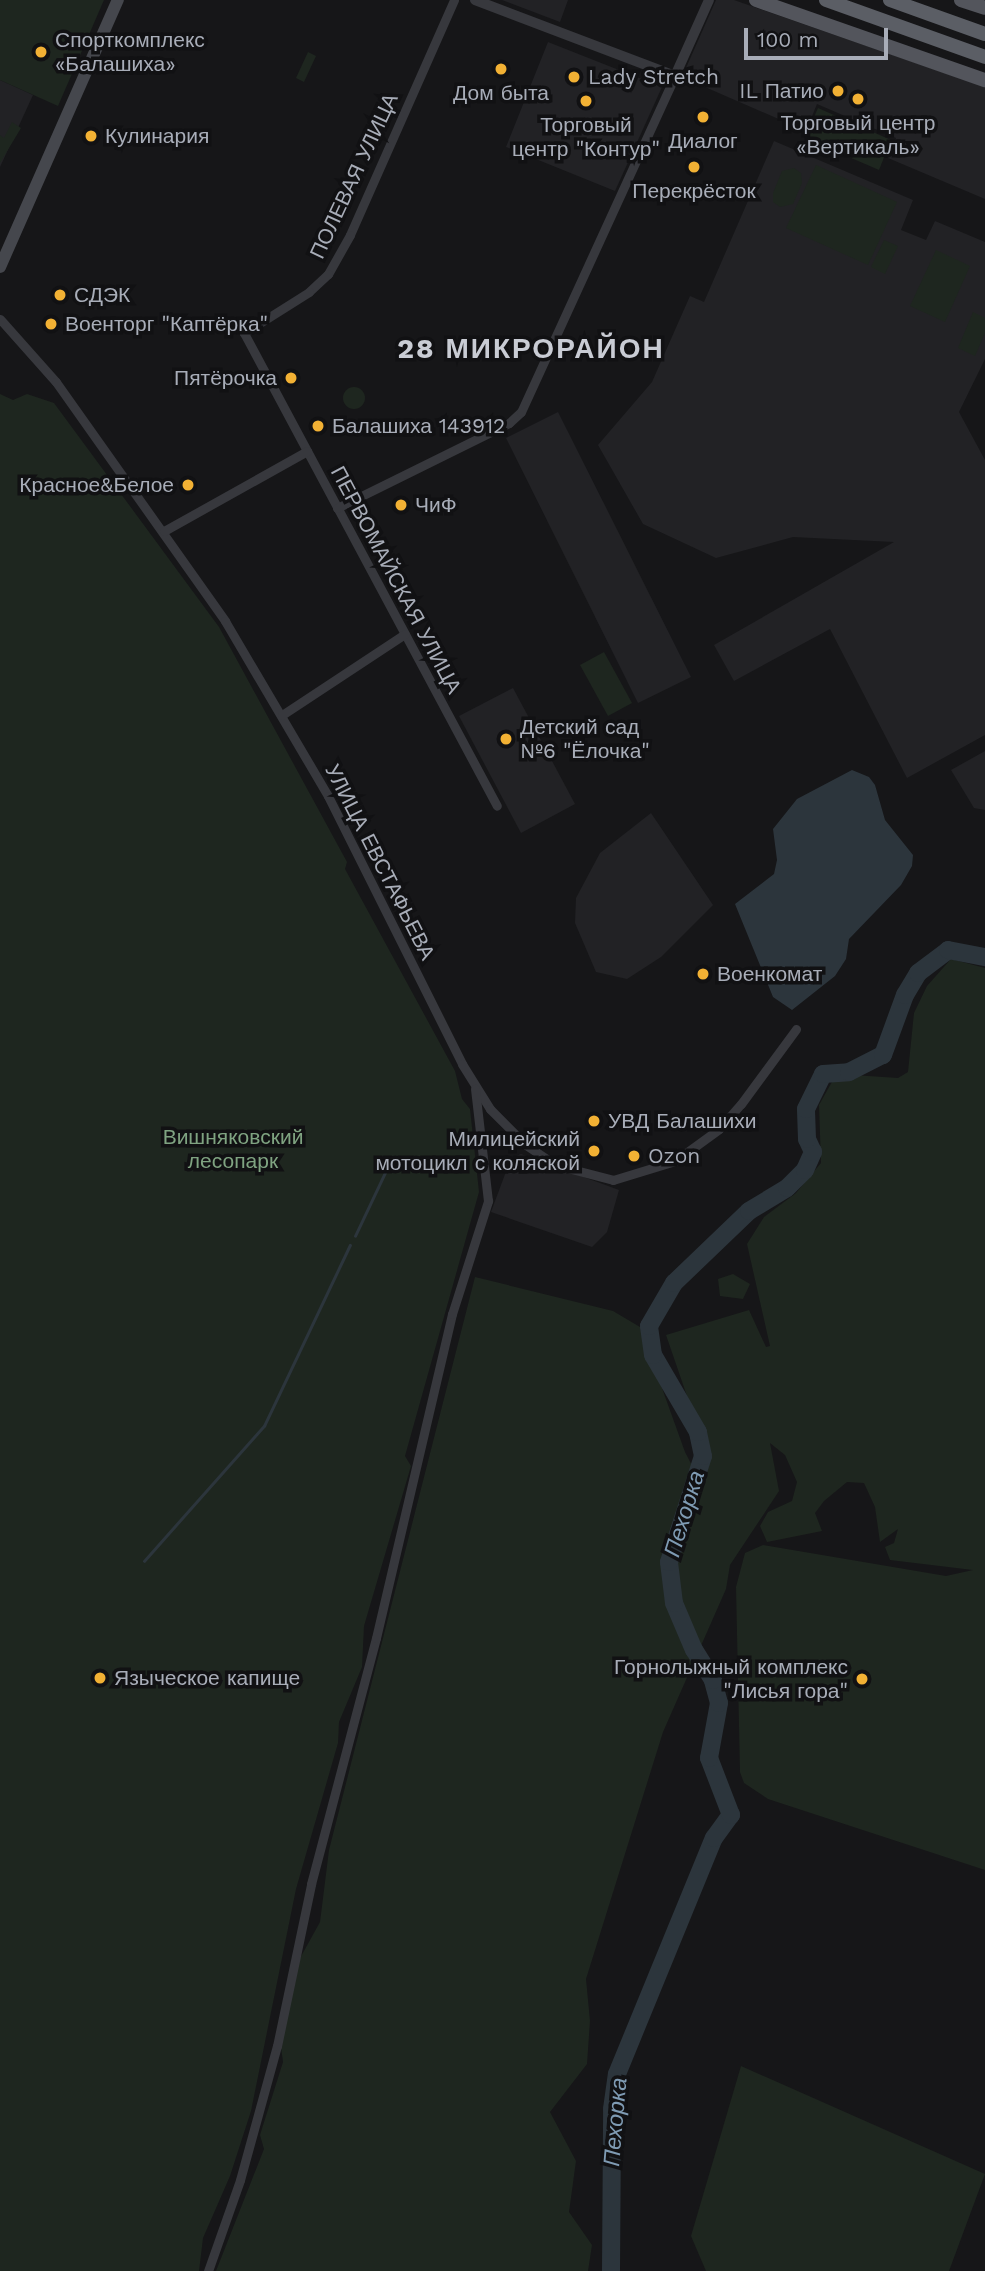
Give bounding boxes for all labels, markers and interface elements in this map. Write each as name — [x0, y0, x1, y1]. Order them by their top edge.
scale bar — [747, 14, 890, 58]
place label: Спорткомплекс «Балашиха» — [55, 27, 205, 77]
text: 100 m — [757, 27, 819, 52]
marker: Спорткомплекс «Балашиха» — [33, 44, 49, 60]
marker: Дом быта — [493, 61, 509, 77]
place label: Lady Stretch — [588, 64, 719, 90]
marker: Lady Stretch — [566, 69, 582, 85]
place label: IL Патио — [739, 78, 824, 104]
place label: Дом быта — [453, 80, 549, 106]
marker: IL Патио — [830, 83, 846, 99]
street label: ПОЛЕВАЯ УЛИЦА — [305, 89, 403, 263]
marker: Торговый центр «Вертикаль» — [850, 91, 866, 107]
marker: Торговый центр "Контур" — [578, 93, 594, 109]
marker: Диалог — [695, 109, 711, 125]
place label: Торговый центр «Вертикаль» — [781, 110, 935, 160]
place label: Торговый центр "Контур" — [512, 112, 660, 162]
place label: Кулинария — [105, 123, 209, 149]
marker: Кулинария — [83, 128, 99, 144]
place label: Диалог — [668, 128, 738, 154]
marker: Перекрёсток — [686, 159, 702, 175]
place label: Перекрёсток — [632, 178, 756, 204]
place label: СДЭК — [74, 282, 130, 308]
marker: СДЭК — [52, 287, 68, 303]
place label: Военторг "Каптёрка" — [65, 311, 268, 337]
marker: Военторг "Каптёрка" — [43, 316, 59, 332]
district label: 28 МИКРОРАЙОН — [399, 332, 663, 366]
place label: Пятёрочка — [174, 365, 277, 391]
marker: Пятёрочка — [283, 370, 299, 386]
place label: Балашиха 143912 — [332, 413, 506, 439]
marker: Балашиха 143912 — [310, 418, 326, 434]
street label: ПЕРВОМАЙСКАЯ УЛИЦА — [325, 462, 467, 698]
place label: Красное&Белое — [19, 472, 174, 498]
marker: Красное&Белое — [180, 477, 196, 493]
place label: ЧиФ — [415, 492, 457, 518]
marker: ЧиФ — [393, 497, 409, 513]
place label: Детский сад №6 "Ёлочка" — [520, 714, 650, 764]
marker: Детский сад №6 "Ёлочка" — [498, 731, 514, 747]
street label: УЛИЦА ЕВСТАФЬЕВА — [320, 760, 440, 964]
place label: Военкомат — [717, 961, 822, 987]
marker: Военкомат — [695, 966, 711, 982]
place label: УВД Балашихи — [608, 1108, 756, 1134]
marker: УВД Балашихи — [586, 1113, 602, 1129]
park label: Вишняковский лесопарк — [163, 1124, 303, 1174]
place label: Милицейский мотоцикл с коляской — [375, 1126, 580, 1176]
marker: Милицейский мотоцикл с коляской — [586, 1143, 602, 1159]
place label: Ozon — [648, 1143, 700, 1169]
marker: Ozon — [626, 1148, 642, 1164]
water label: Пехорка — [659, 1467, 711, 1561]
place label: Горнолыжный комплекс "Лисья гора" — [614, 1654, 848, 1704]
place label: Языческое капище — [114, 1665, 300, 1691]
marker: Языческое капище — [92, 1670, 108, 1686]
marker: Горнолыжный комплекс "Лисья гора" — [854, 1671, 870, 1687]
water label: Пехорка — [598, 2077, 634, 2167]

